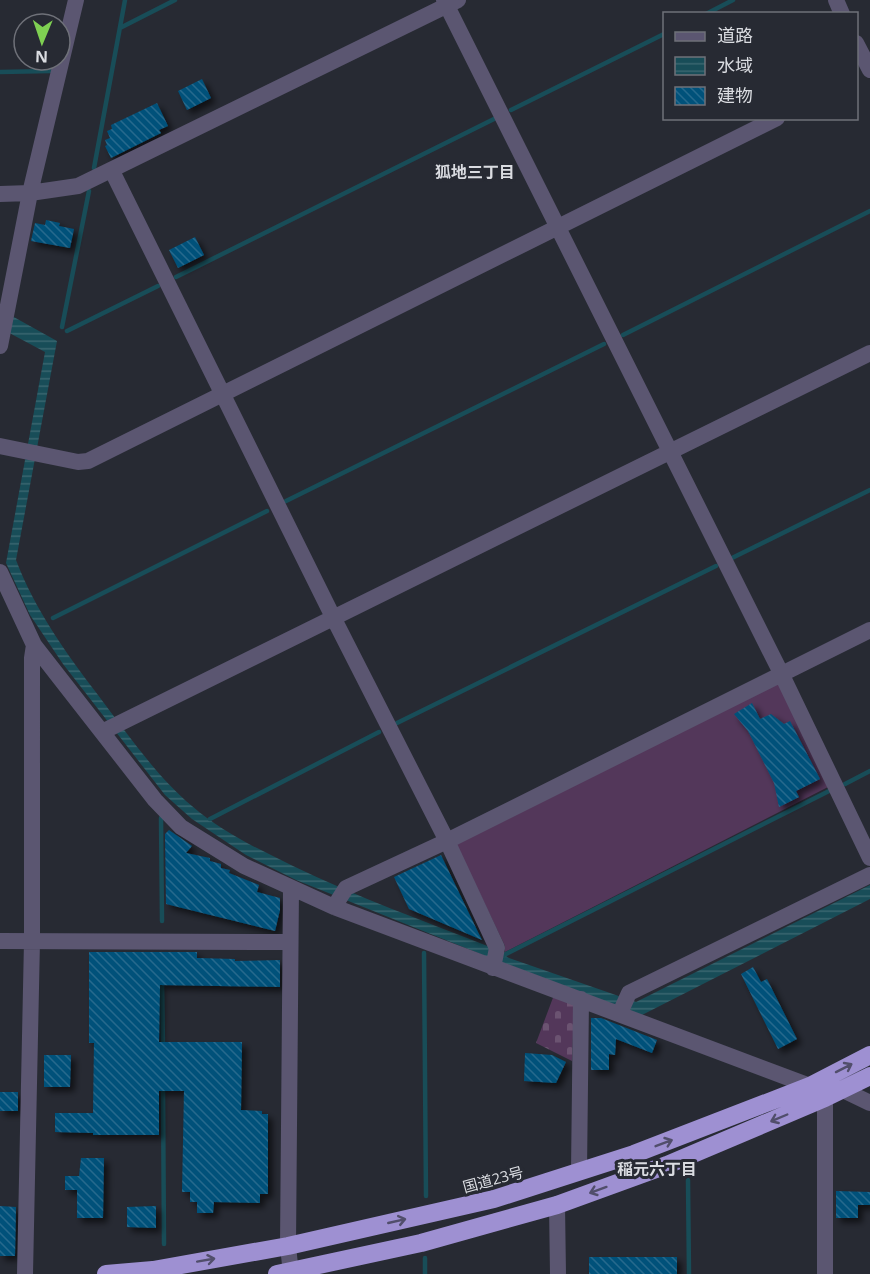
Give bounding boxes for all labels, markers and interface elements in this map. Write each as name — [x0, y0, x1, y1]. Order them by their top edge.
north arrow — [12, 12, 72, 72]
legend — [663, 12, 858, 120]
text: 道路 — [717, 23, 753, 47]
text: N — [35, 46, 48, 68]
text: 水域 — [717, 53, 753, 77]
text: 建物 — [717, 83, 753, 107]
district label: 狐地三丁目 — [435, 161, 515, 183]
one-way arrow — [835, 1062, 853, 1073]
one-way arrow — [770, 1113, 788, 1124]
one-way arrow — [654, 1137, 673, 1148]
district label: 稲元六丁目 — [617, 1158, 697, 1180]
street label: 国道23号 — [460, 1161, 526, 1197]
one-way arrow — [589, 1186, 607, 1197]
one-way arrow — [387, 1215, 406, 1226]
one-way arrow — [196, 1254, 215, 1265]

